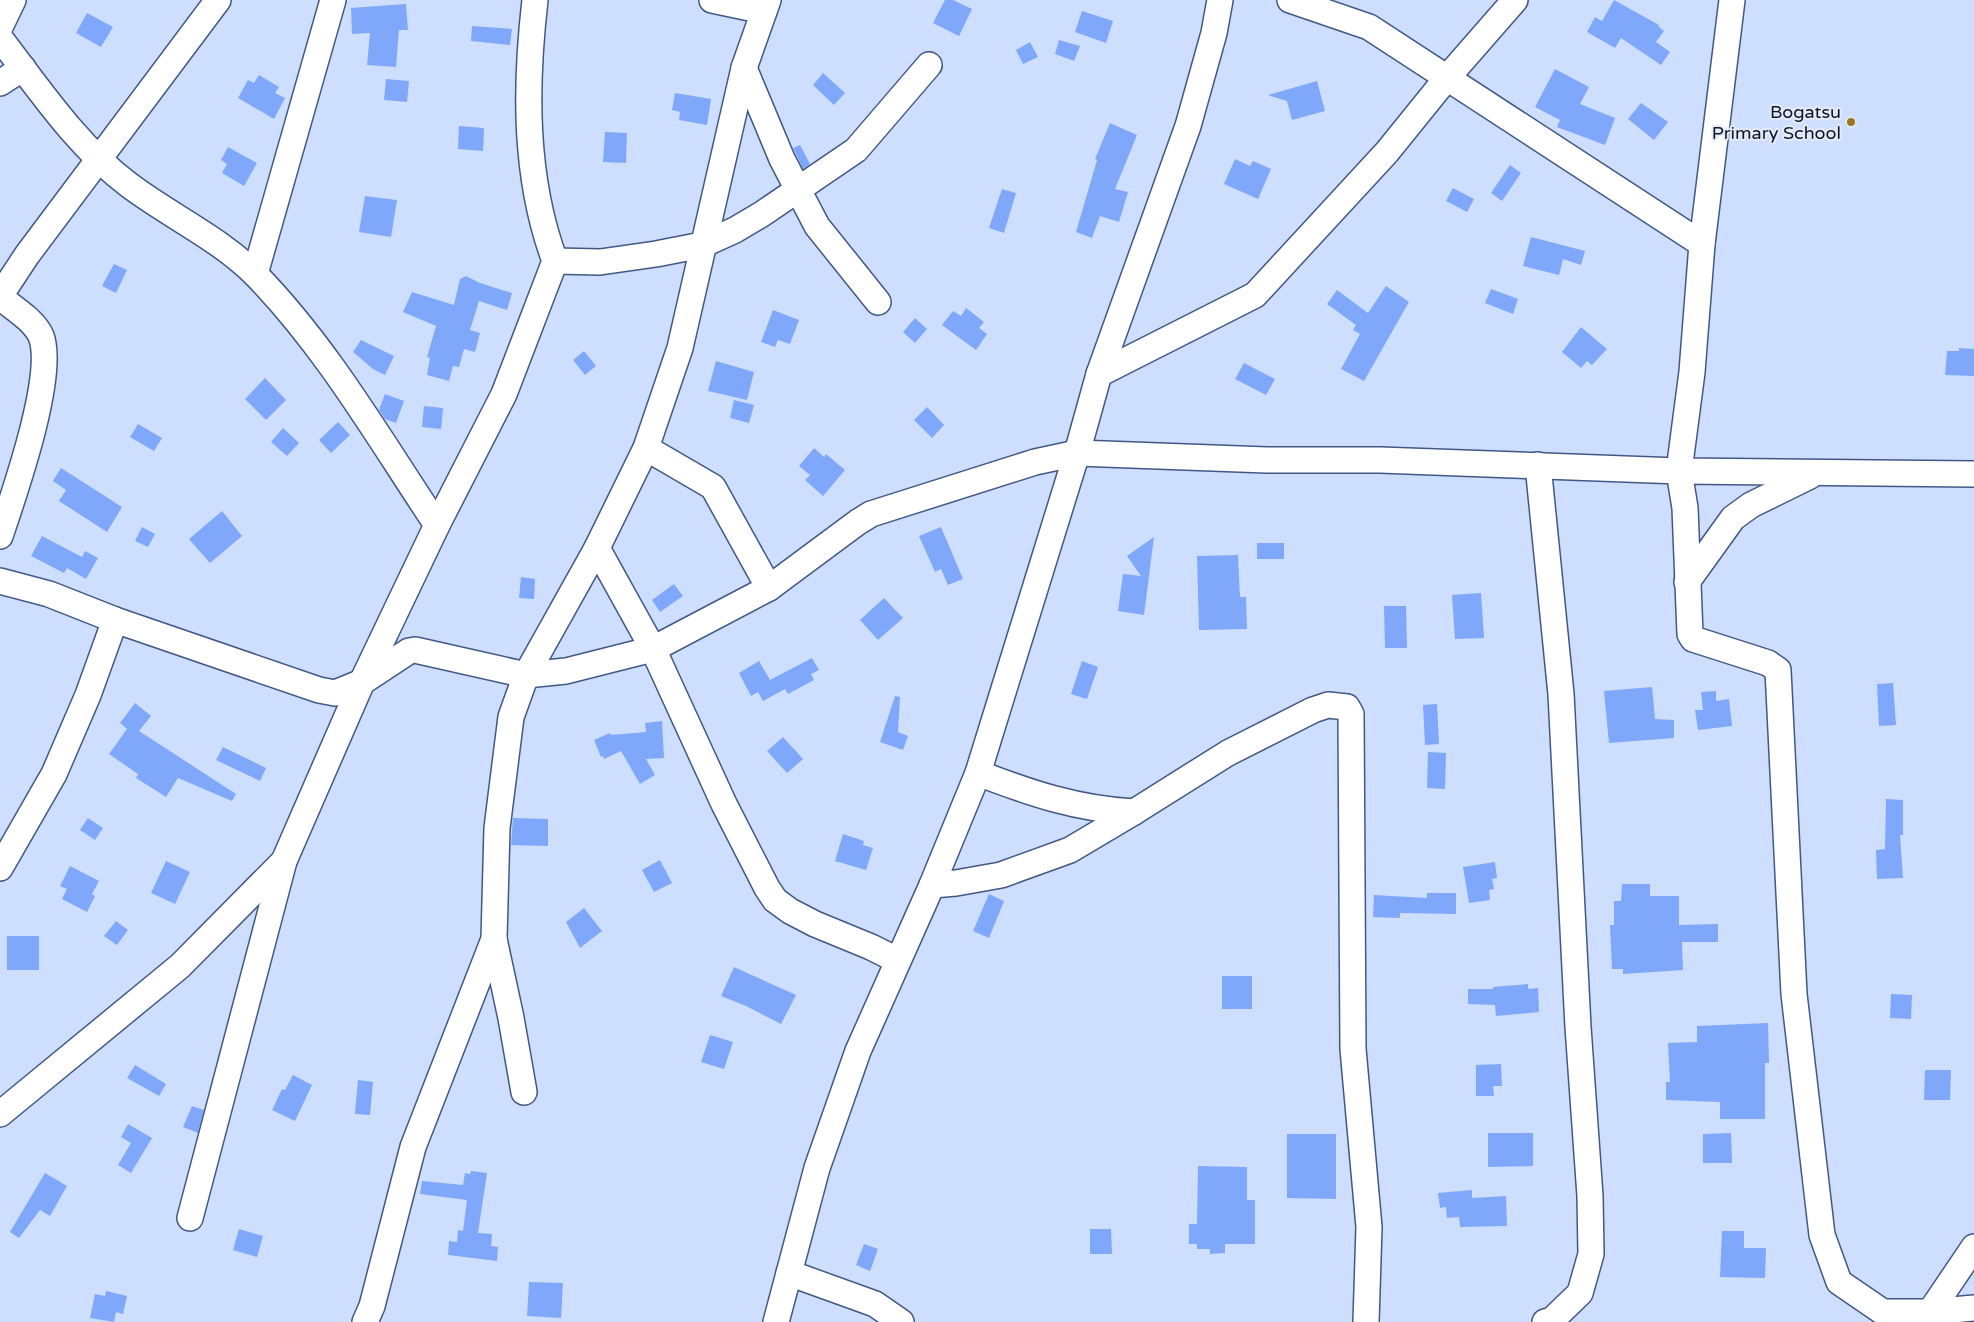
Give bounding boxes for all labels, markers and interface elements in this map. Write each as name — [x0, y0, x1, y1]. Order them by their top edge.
place label: Bogatsu Primary School — [1712, 101, 1841, 144]
marker: Bogatsu Primary School — [1845, 116, 1857, 128]

